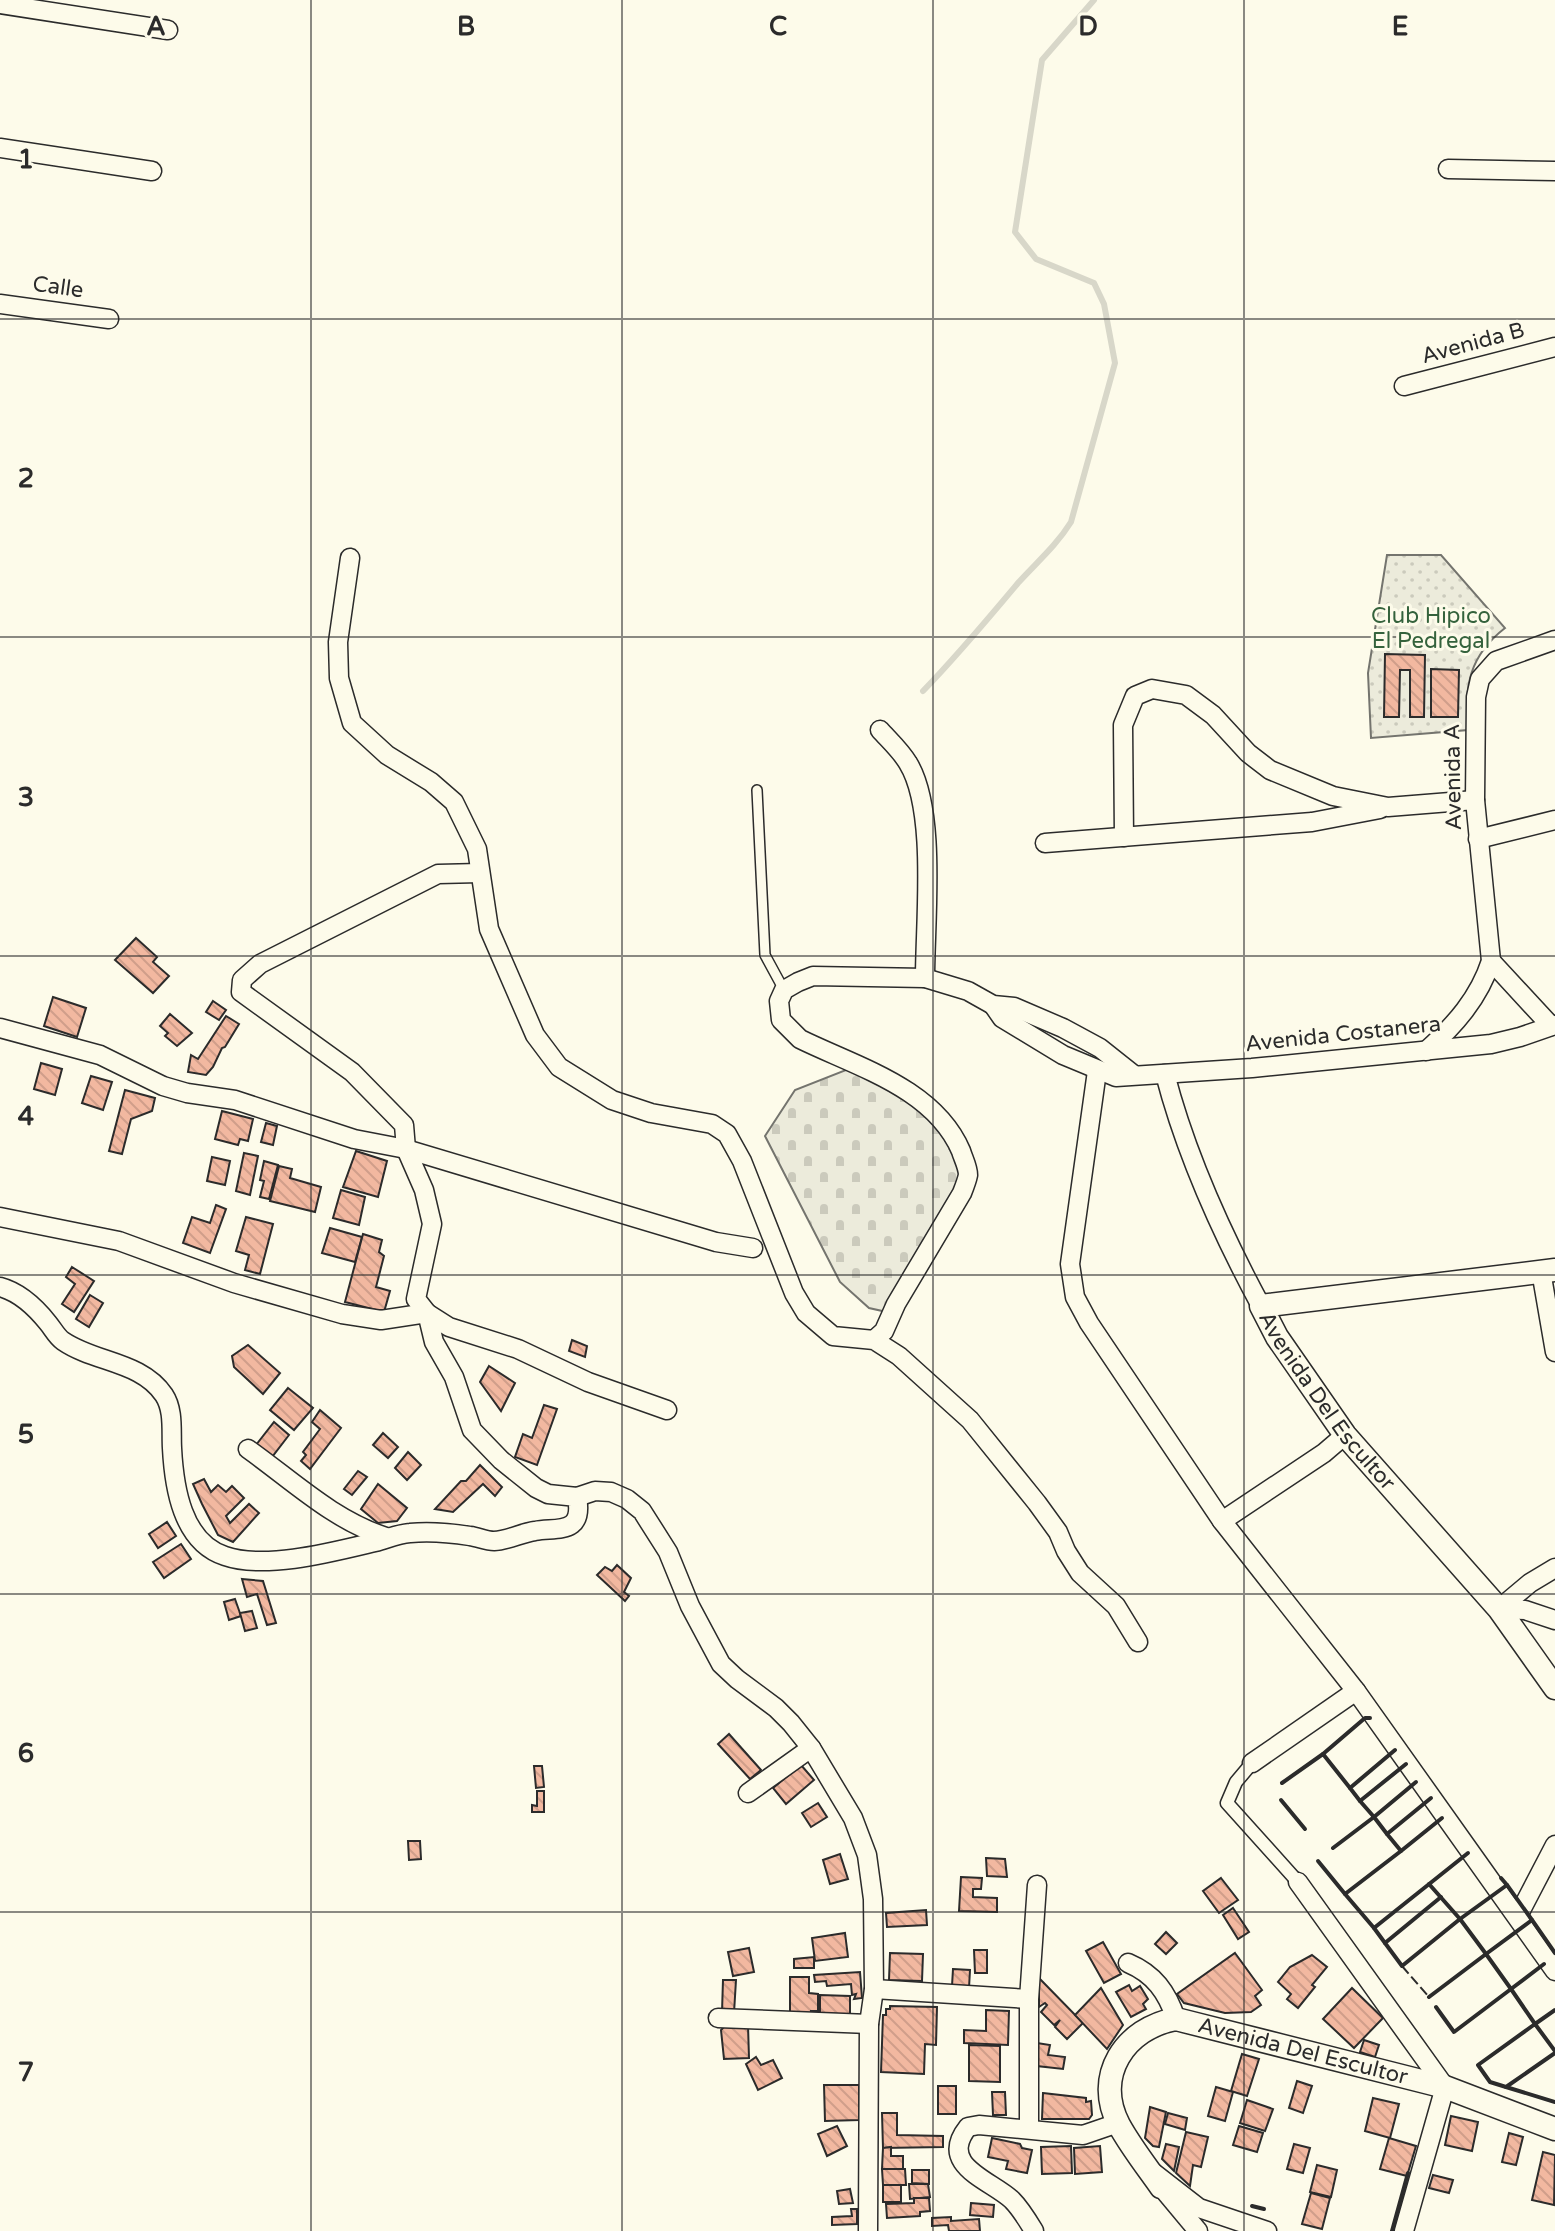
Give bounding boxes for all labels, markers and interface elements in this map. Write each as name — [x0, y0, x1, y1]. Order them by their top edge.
text: A — [146, 11, 166, 42]
text: B — [457, 11, 475, 42]
text: C — [769, 11, 787, 42]
text: D — [1078, 11, 1098, 42]
text: E — [1392, 11, 1408, 42]
text: 1 — [18, 144, 34, 175]
street label: Calle — [31, 271, 85, 303]
street label: Avenida B — [1419, 317, 1527, 369]
text: 2 — [18, 463, 34, 494]
park label: Club Hipico El Pedregal — [1371, 603, 1491, 654]
street label: Avenida A — [1439, 723, 1467, 831]
text: 3 — [18, 782, 34, 813]
street label: Avenida Costanera — [1244, 1011, 1442, 1057]
text: 4 — [18, 1101, 34, 1132]
street label: Avenida Del Escultor — [1253, 1307, 1401, 1496]
text: 5 — [18, 1419, 34, 1450]
text: 6 — [18, 1738, 34, 1769]
street label: Avenida Del Escultor — [1195, 2012, 1411, 2090]
text: 7 — [18, 2057, 34, 2088]

